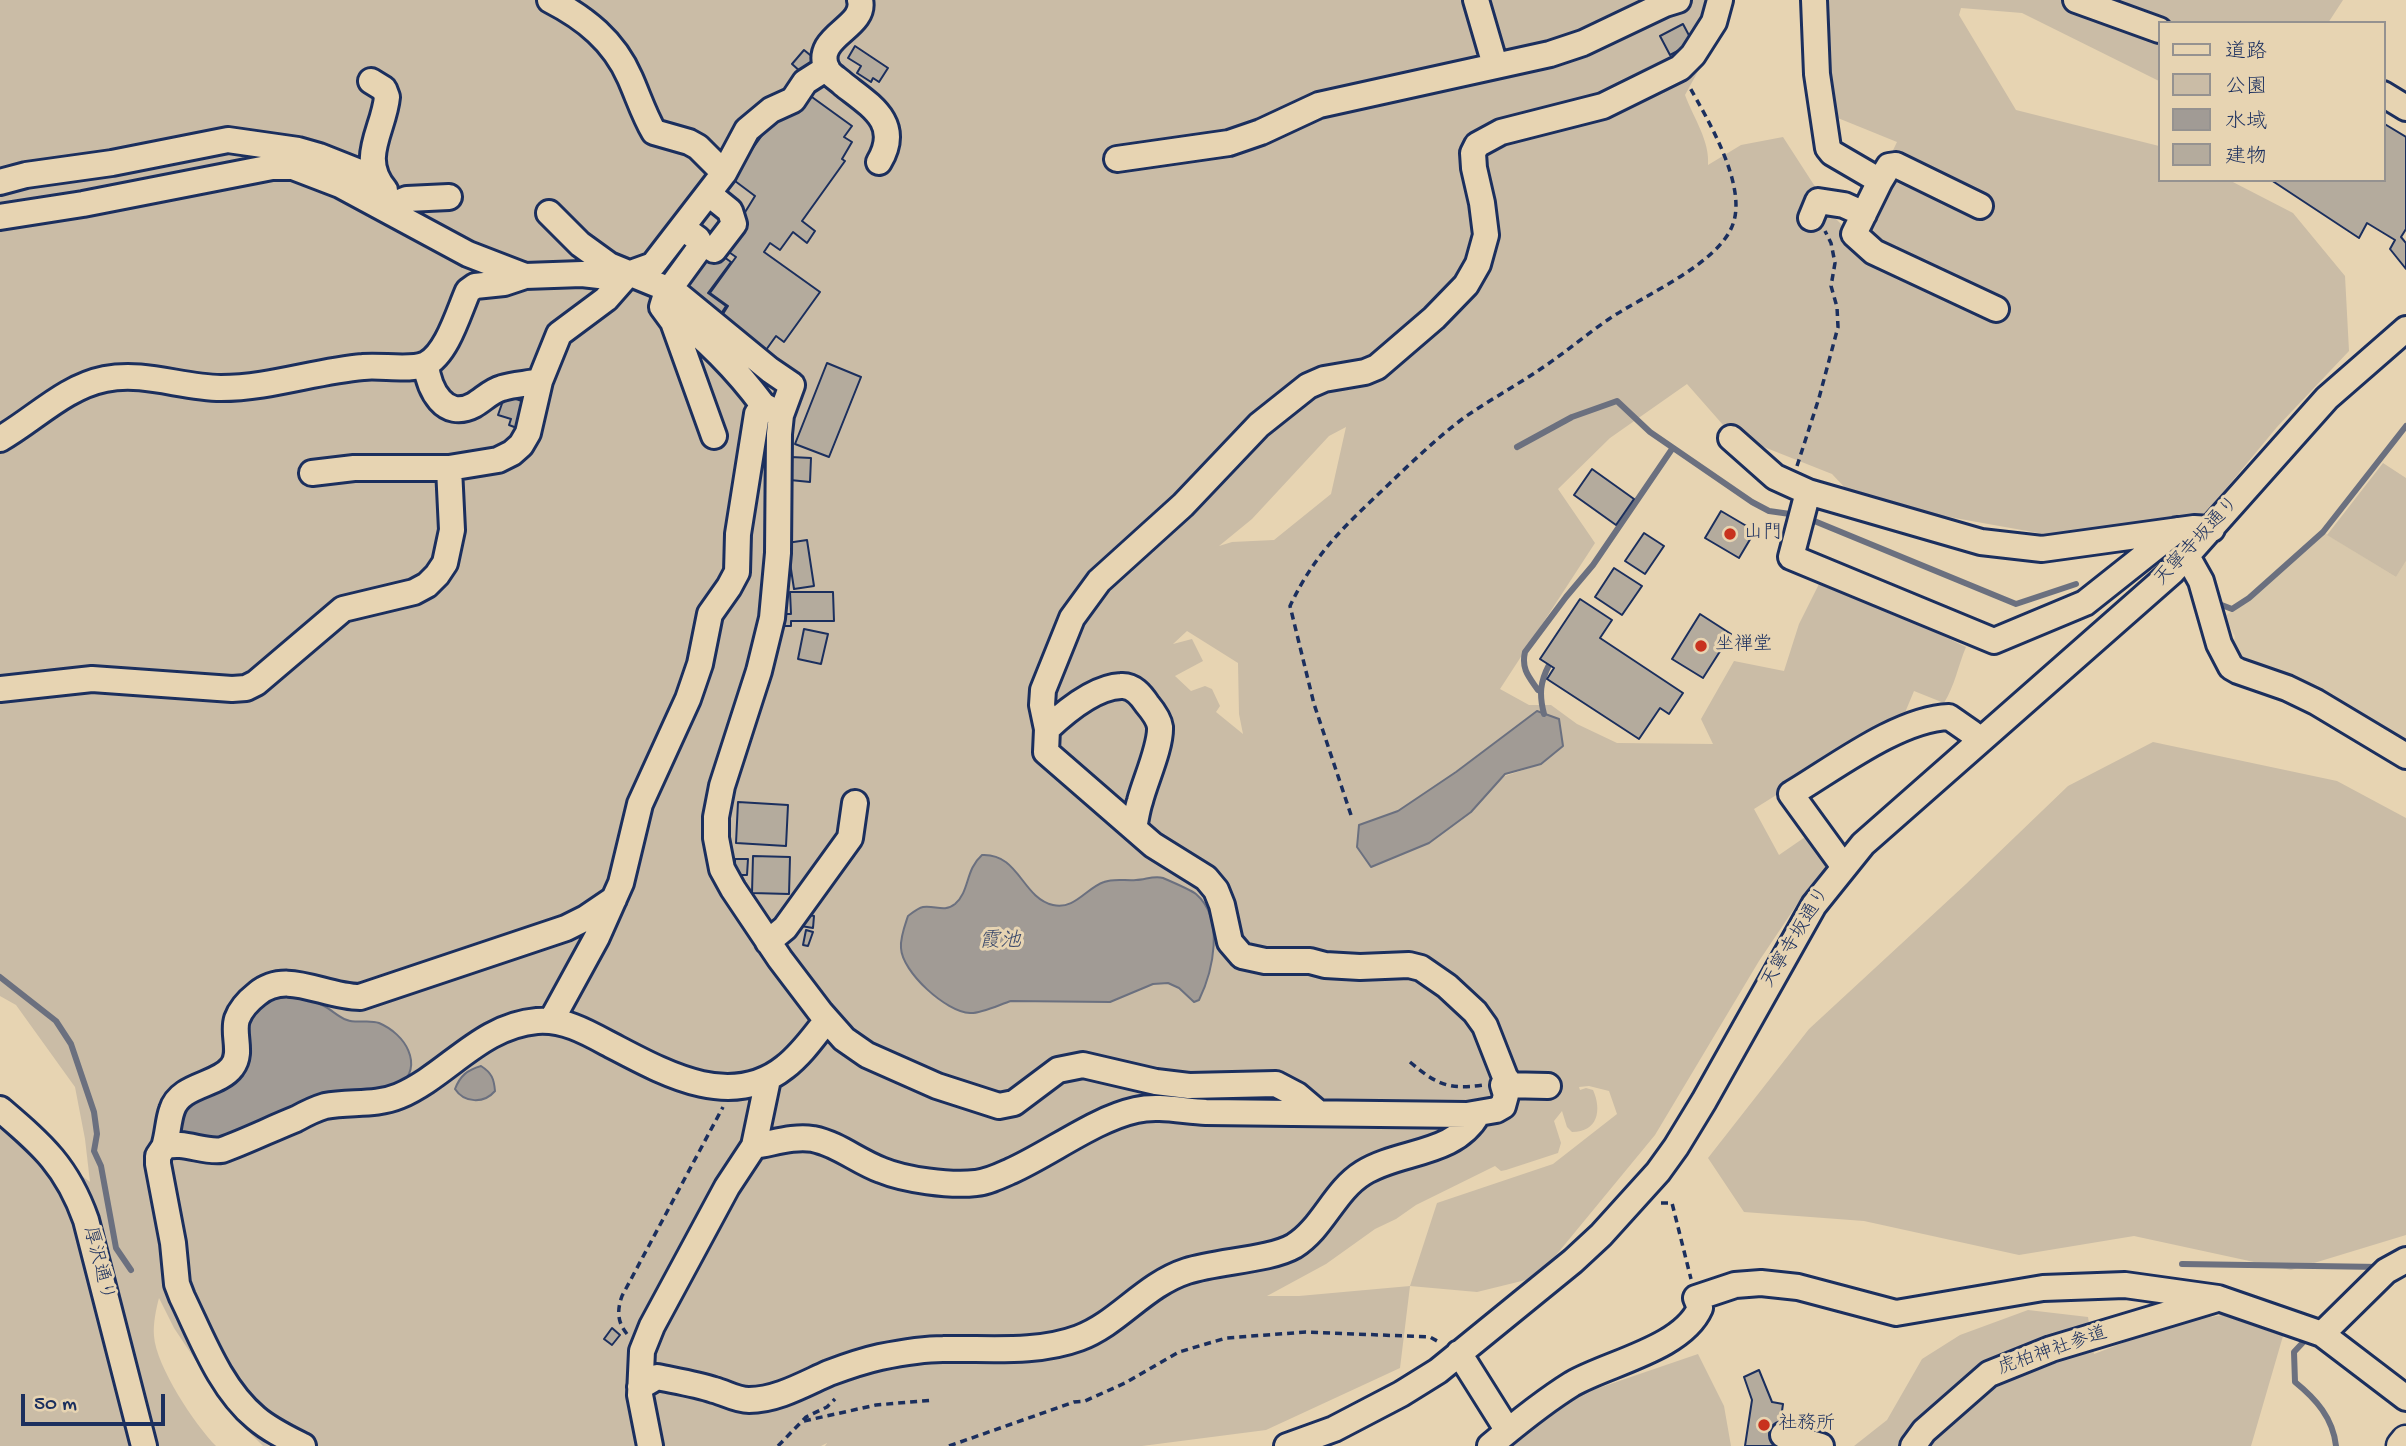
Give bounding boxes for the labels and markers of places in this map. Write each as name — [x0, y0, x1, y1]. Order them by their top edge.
place label: 山門 — [1744, 523, 1782, 545]
marker: 山門 — [1722, 526, 1738, 542]
place label: 坐禅堂 — [1715, 635, 1772, 657]
marker: 坐禅堂 — [1693, 638, 1709, 654]
place label: 社務所 — [1778, 1414, 1835, 1436]
marker: 社務所 — [1756, 1417, 1772, 1433]

